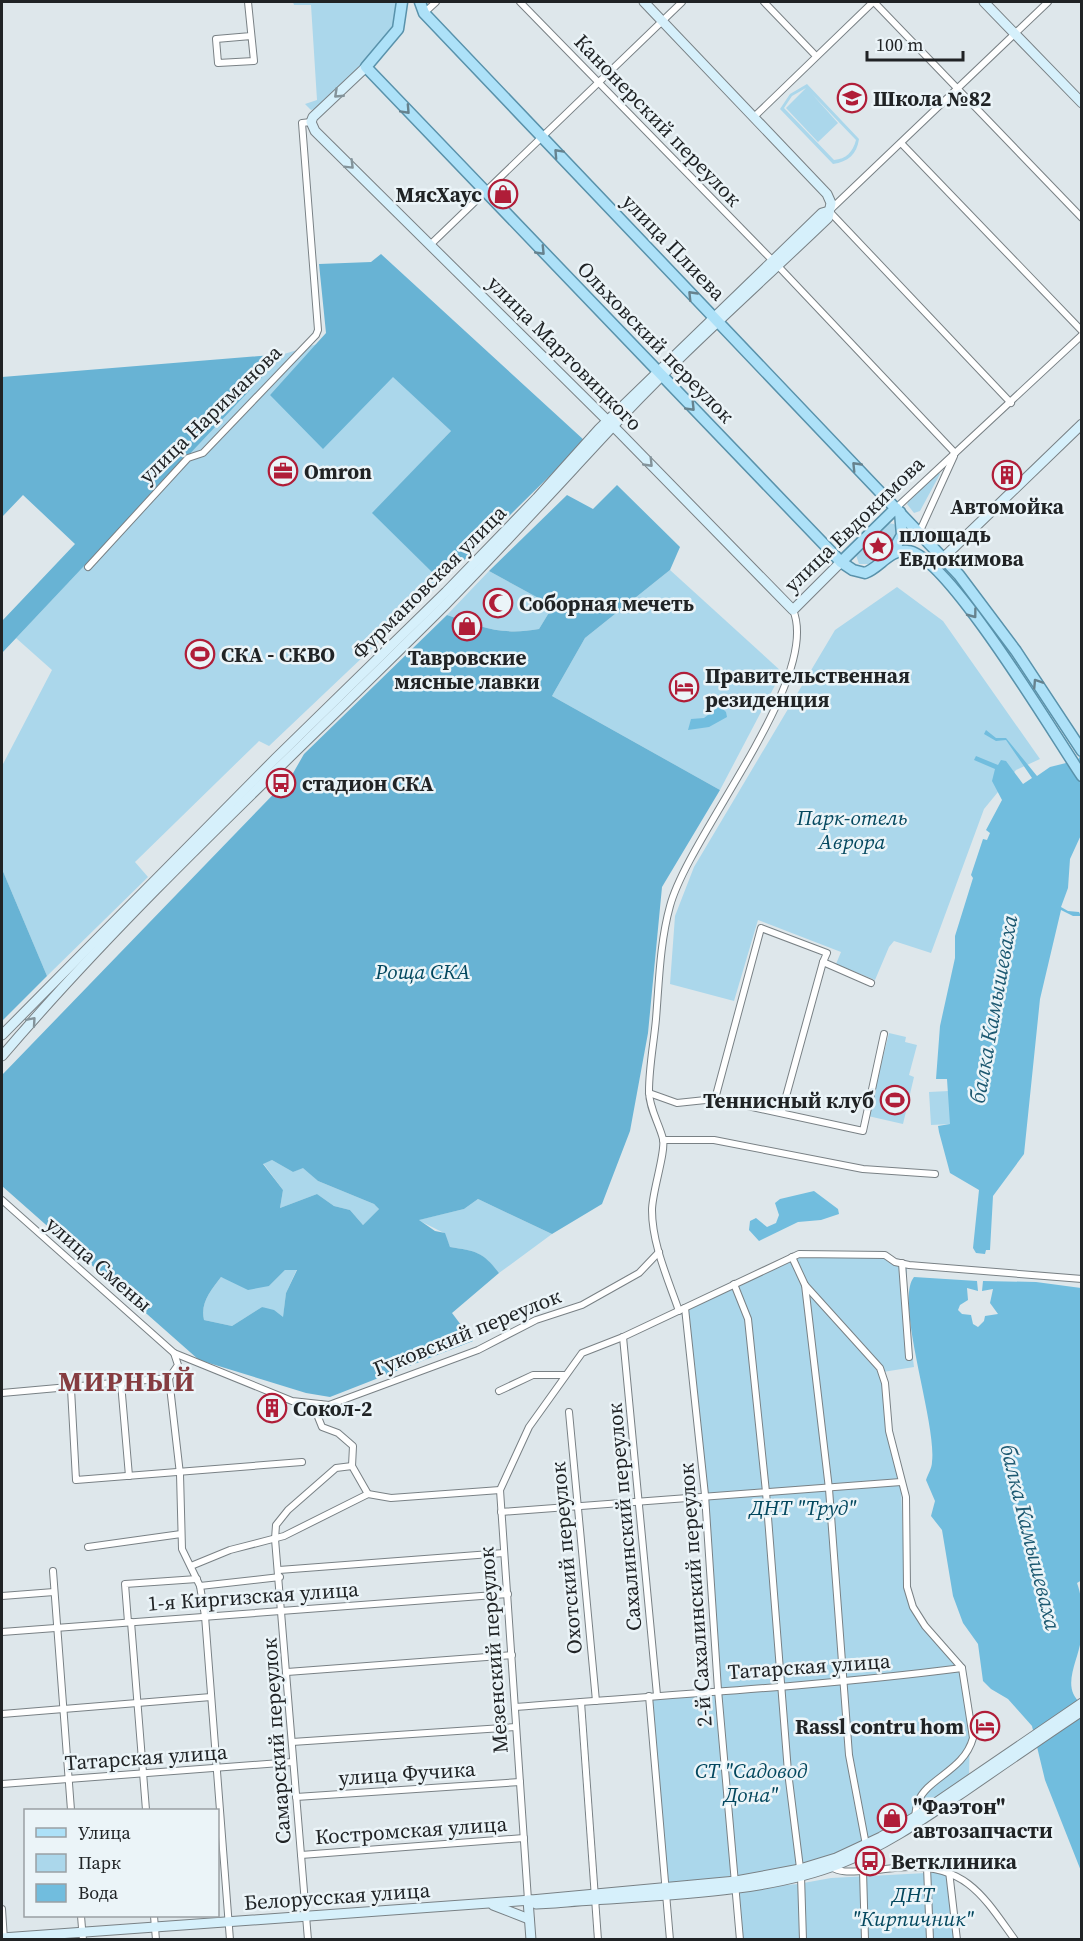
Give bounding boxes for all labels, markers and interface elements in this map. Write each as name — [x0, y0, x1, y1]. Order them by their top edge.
scale bar — [867, 24, 963, 62]
street label: Канонерский переулок — [568, 27, 748, 213]
text: 100 m — [876, 32, 923, 57]
school or university icon: Школа №82 — [836, 82, 868, 114]
place label: Школа №82 — [873, 84, 991, 113]
one-way arrow — [334, 87, 344, 98]
one-way arrow — [399, 103, 410, 114]
one-way arrow — [554, 150, 565, 160]
one-way arrow — [343, 158, 353, 169]
shop icon: МясХаус — [487, 178, 519, 210]
place label: МясХаус — [395, 180, 482, 209]
street label: улица Плиева — [616, 187, 733, 307]
one-way arrow — [534, 245, 545, 255]
street label: Ольховский переулок — [571, 255, 741, 430]
street label: улица Мартовицкого — [481, 269, 649, 437]
one-way arrow — [688, 291, 699, 301]
street label: улица Нариманова — [132, 338, 288, 490]
one-way arrow — [683, 400, 694, 411]
street label: улица Евдокимова — [778, 449, 931, 599]
office icon: Omron — [267, 455, 299, 487]
one-way arrow — [641, 455, 652, 466]
place label: Omron — [304, 457, 372, 486]
building icon: Автомойка — [991, 459, 1023, 491]
one-way arrow — [852, 462, 863, 472]
place label: Автомойка — [950, 492, 1065, 521]
street label: Фурмановская улица — [345, 498, 513, 666]
place label: площадь Евдокимова — [899, 520, 1025, 573]
place icon: площадь Евдокимова — [862, 530, 894, 562]
mosque icon: Соборная мечеть — [482, 587, 514, 619]
place label: Соборная мечеть — [519, 589, 694, 618]
one-way arrow — [966, 607, 977, 618]
shop icon: Тавровские мясные лавки — [451, 610, 483, 642]
sports icon: СКА - СКВО — [184, 638, 216, 670]
place label: СКА - СКВО — [221, 640, 335, 669]
place label: Тавровские мясные лавки — [394, 643, 540, 696]
place label: Правительственная резиденция — [705, 661, 910, 714]
hotel icon: Правительственная резиденция — [668, 671, 700, 703]
one-way arrow — [1034, 679, 1045, 690]
bus stop icon: стадион СКА — [265, 767, 297, 799]
place label: стадион СКА — [302, 769, 434, 798]
park label: Парк-отель Аврора — [796, 803, 908, 856]
water label: балка Камышеваха — [962, 912, 1024, 1105]
park label: Роща СКА — [374, 957, 471, 986]
one-way arrow — [25, 1017, 36, 1028]
sports icon: Теннисный клуб — [879, 1084, 911, 1116]
place label: Теннисный клуб — [703, 1086, 874, 1115]
street label: улица Смены — [40, 1210, 158, 1318]
street label: Гуковский переулок — [369, 1281, 565, 1383]
district label: МИРНЫЙ — [58, 1363, 196, 1400]
building icon: Сокол-2 — [256, 1392, 288, 1424]
place label: Сокол-2 — [293, 1394, 372, 1423]
street label: Сахалинский переулок — [600, 1401, 648, 1632]
water label: балка Камышеваха — [993, 1441, 1069, 1634]
street label: Охотский переулок — [543, 1460, 589, 1655]
street label: 2-й Сахалинский переулок — [671, 1462, 719, 1728]
park label: ДНТ "Труд" — [747, 1493, 857, 1522]
street label: Мезенский переулок — [471, 1545, 515, 1754]
street label: 1-я Киргизская улица — [146, 1574, 360, 1618]
street label: Самарский переулок — [254, 1637, 298, 1845]
street label: Татарская улица — [727, 1646, 892, 1686]
hotel icon: Rassl contru hom — [969, 1710, 1001, 1742]
place label: Rassl contru hom — [795, 1712, 964, 1741]
street label: Татарская улица — [64, 1737, 229, 1777]
street label: улица Фучика — [338, 1754, 477, 1792]
park label: СТ "Садовод Дона" — [695, 1756, 808, 1809]
place label: "Фаэтон" автозапчасти — [913, 1792, 1053, 1845]
shop icon: "Фаэтон" автозапчасти — [876, 1802, 908, 1834]
legend — [24, 1809, 219, 1917]
street label: Костромская улица — [314, 1809, 508, 1851]
text: Улица — [78, 1820, 131, 1845]
bus stop icon: Ветклиника — [854, 1845, 886, 1877]
place label: Ветклиника — [891, 1847, 1018, 1876]
text: Парк — [78, 1850, 121, 1875]
street label: Белорусская улица — [243, 1875, 431, 1917]
text: Вода — [78, 1880, 119, 1905]
park label: ДНТ "Кирпичник" — [852, 1880, 974, 1933]

